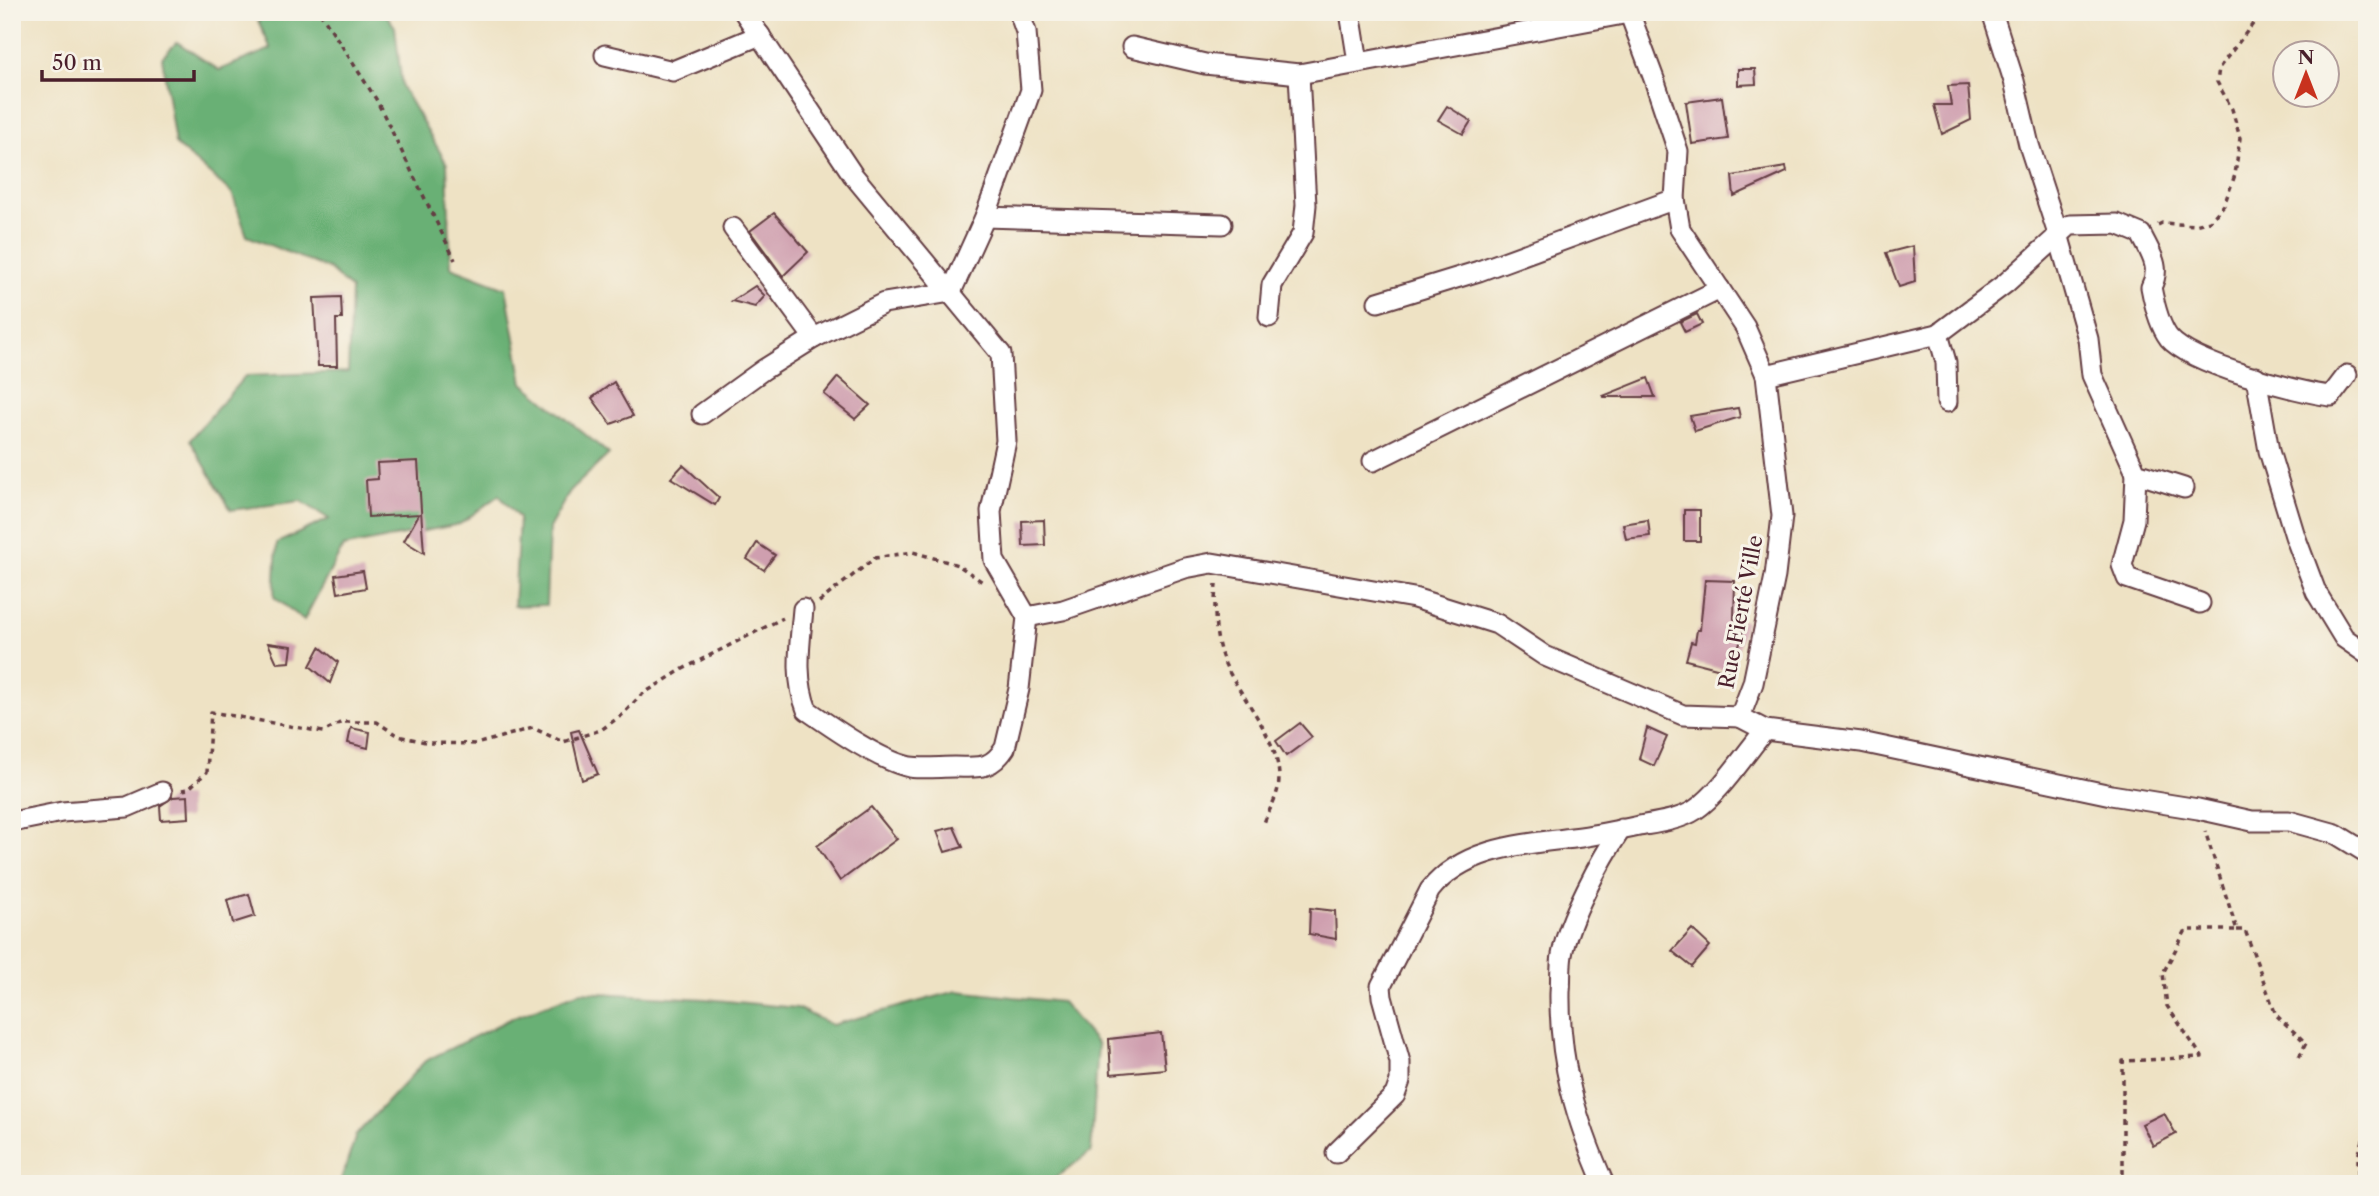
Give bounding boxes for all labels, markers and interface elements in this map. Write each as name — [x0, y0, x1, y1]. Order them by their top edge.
scale bar — [42, 38, 194, 82]
north arrow — [2270, 38, 2340, 108]
text: N — [2298, 46, 2314, 69]
text: 50 m — [52, 50, 102, 75]
street label: Rue Fierté Ville — [1713, 533, 1768, 691]

